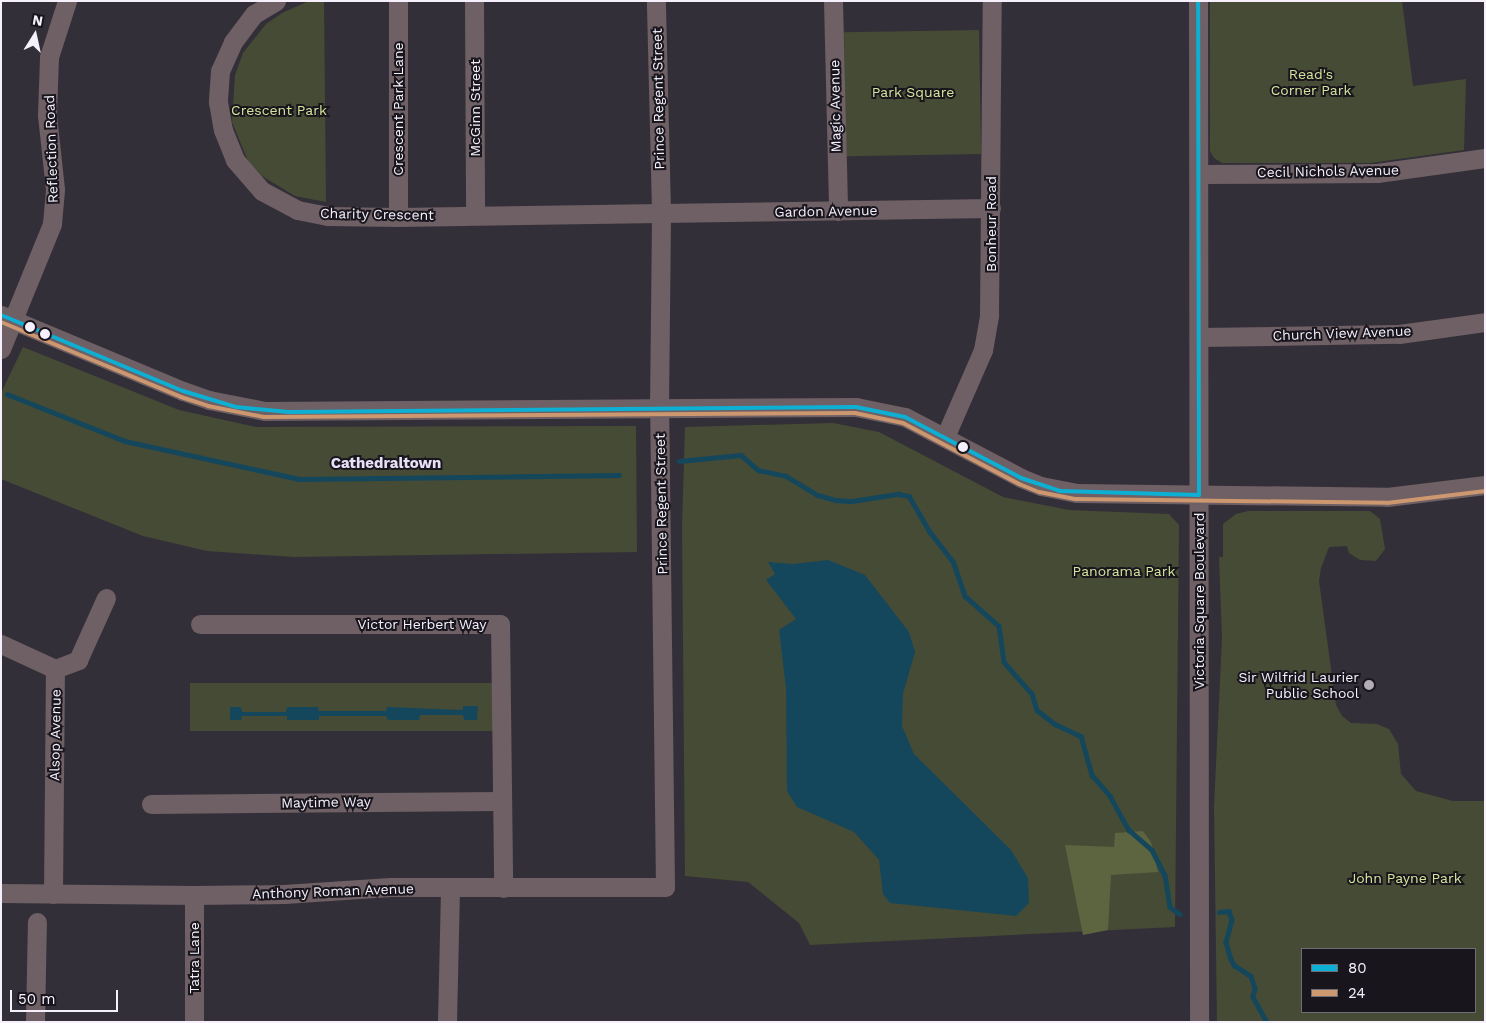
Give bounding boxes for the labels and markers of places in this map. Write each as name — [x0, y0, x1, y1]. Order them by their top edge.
unlabelled marker — [25, 322, 35, 332]
unlabelled marker — [40, 329, 50, 339]
unlabelled marker — [958, 442, 968, 452]
place label: Sir Wilfrid Laurier Public School — [1238, 669, 1359, 702]
marker: Sir Wilfrid Laurier Public School — [1363, 679, 1375, 691]

